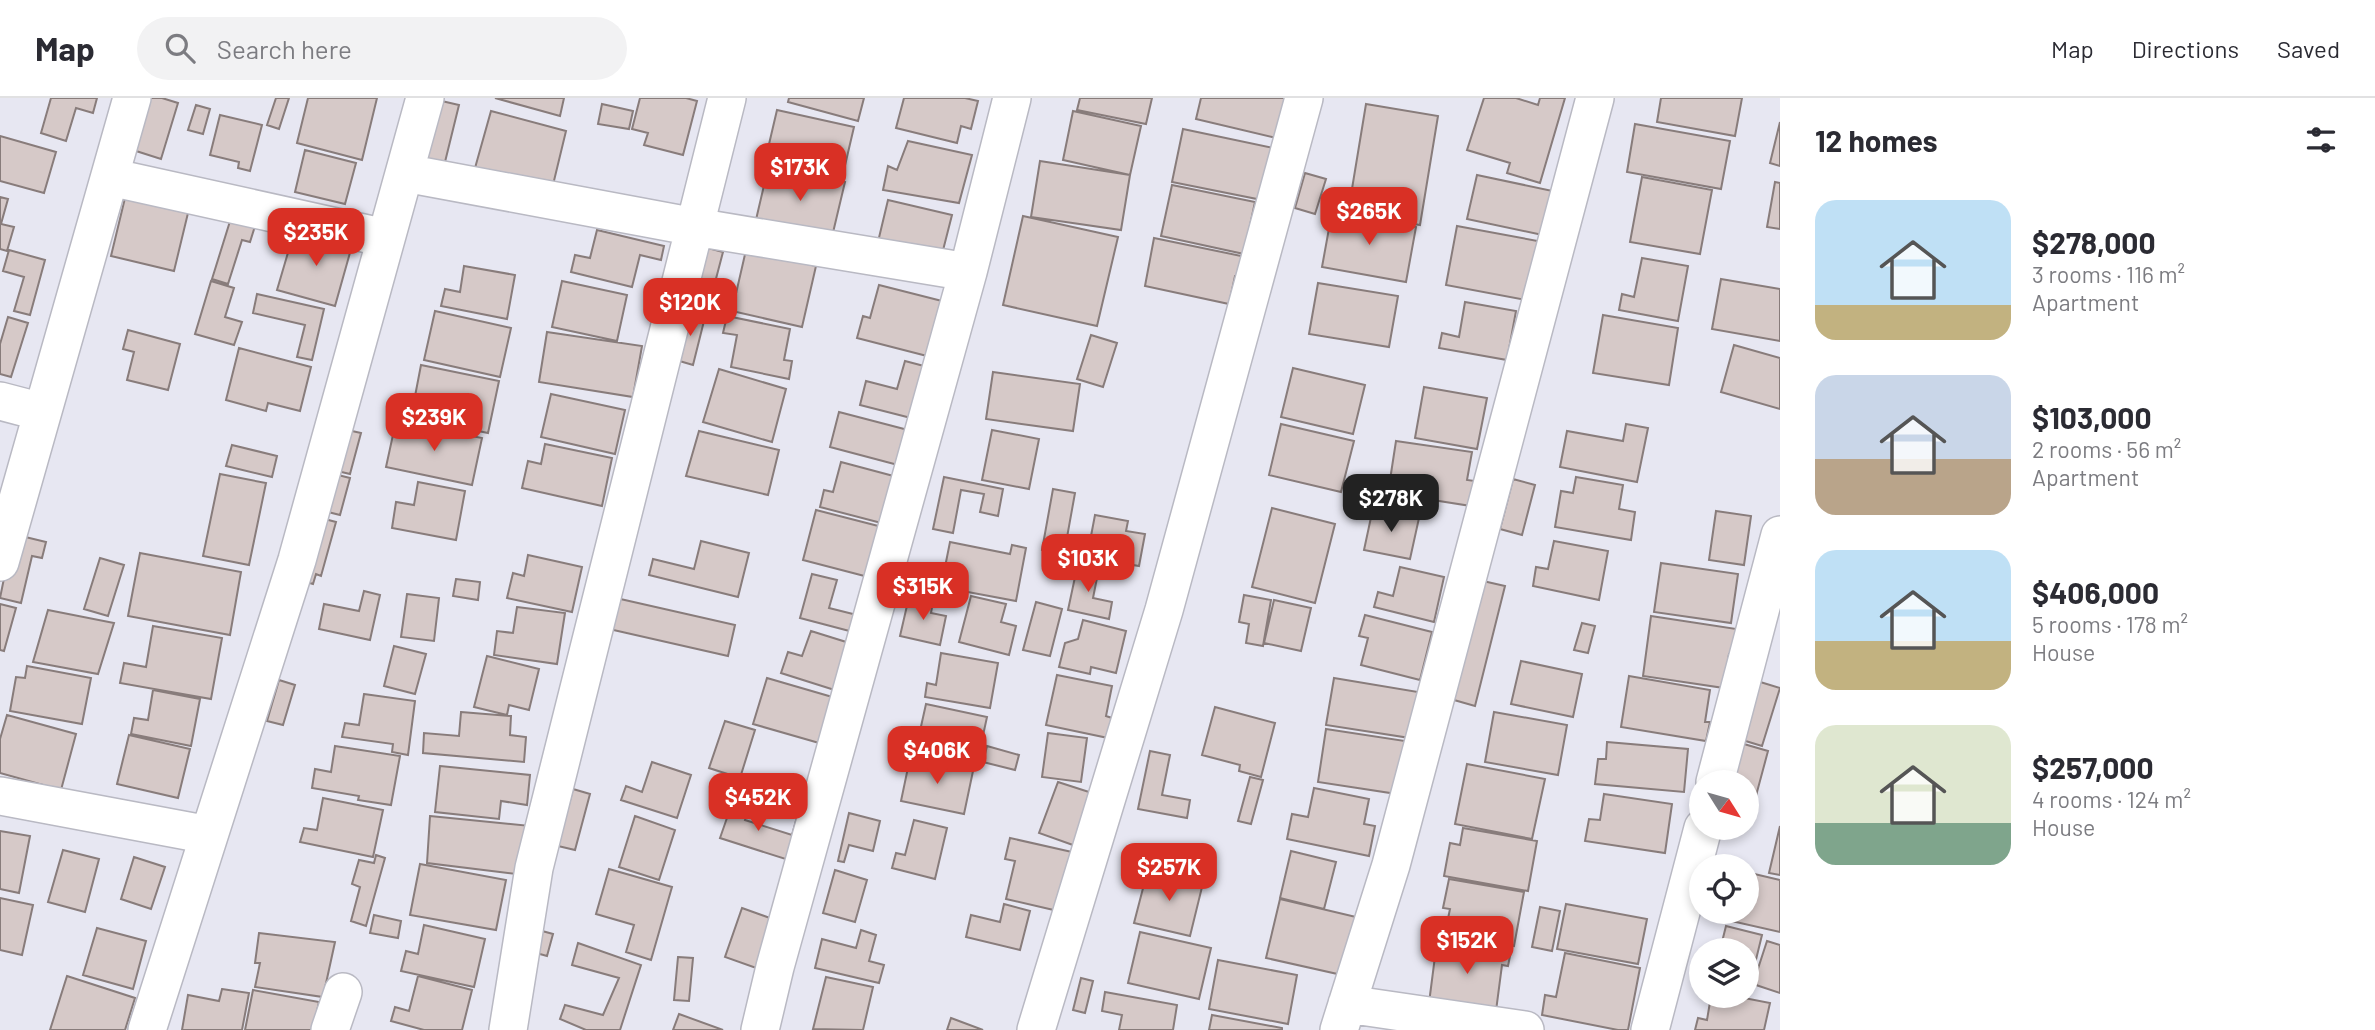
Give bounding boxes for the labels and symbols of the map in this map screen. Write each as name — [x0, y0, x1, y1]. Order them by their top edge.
pin: $173K — [751, 144, 849, 203]
pin: $265K — [1320, 188, 1418, 247]
pin: $235K — [267, 208, 365, 268]
pin: $120K — [641, 278, 739, 338]
pin: $239K — [385, 394, 483, 453]
pin: $278K — [1342, 474, 1440, 534]
pin: $103K — [1039, 534, 1137, 594]
pin: $315K — [874, 562, 972, 622]
pin: $406K — [888, 726, 986, 786]
north arrow — [1689, 770, 1759, 840]
pin: $452K — [709, 774, 807, 833]
pin: $257K — [1120, 844, 1218, 903]
pin: $152K — [1418, 916, 1516, 976]

